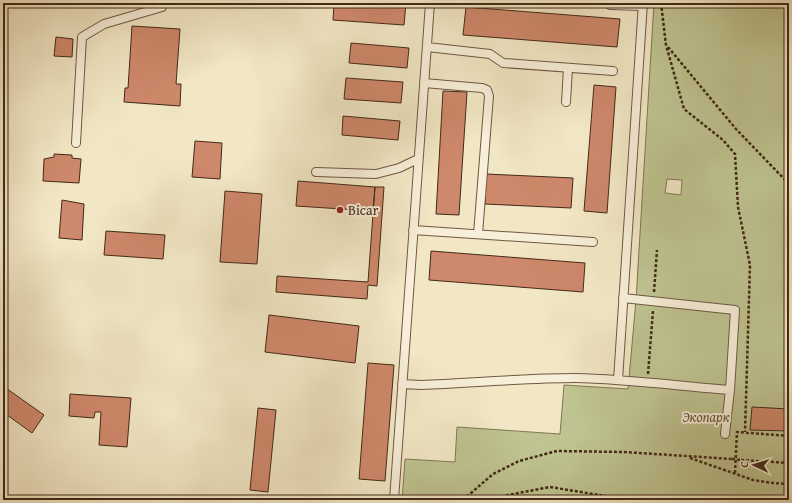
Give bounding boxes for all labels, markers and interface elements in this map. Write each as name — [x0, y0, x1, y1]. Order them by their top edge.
place label: Bicar — [348, 200, 379, 220]
marker: Bicar — [335, 205, 345, 215]
park label: Экопарк — [682, 407, 730, 427]
north arrow — [734, 445, 774, 485]
text: С — [736, 461, 752, 468]

